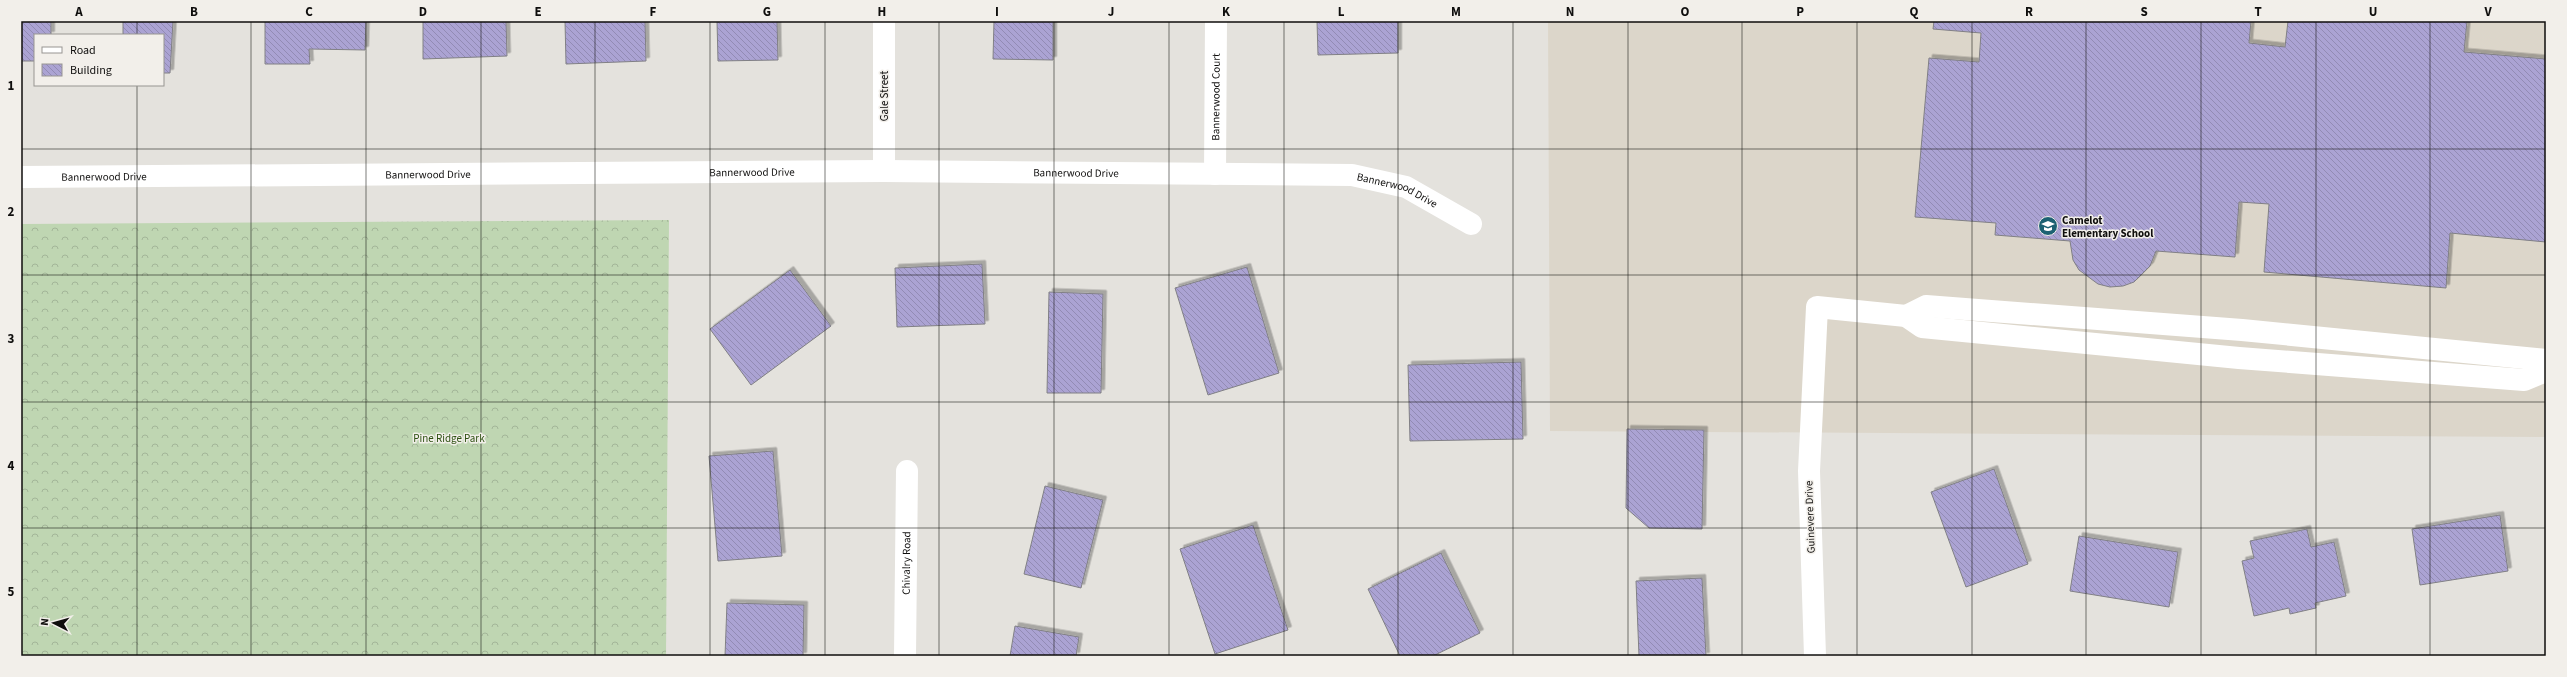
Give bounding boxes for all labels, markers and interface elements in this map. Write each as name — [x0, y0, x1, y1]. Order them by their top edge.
text: A — [74, 3, 83, 21]
text: B — [190, 3, 198, 21]
text: C — [305, 3, 313, 21]
text: D — [419, 3, 427, 21]
text: E — [534, 3, 542, 21]
text: F — [650, 3, 657, 21]
text: G — [763, 3, 771, 21]
text: H — [878, 3, 886, 21]
text: I — [995, 3, 999, 21]
text: J — [1108, 3, 1114, 21]
text: K — [1222, 3, 1231, 21]
text: L — [1338, 3, 1345, 21]
text: M — [1451, 3, 1461, 21]
text: N — [1566, 3, 1574, 21]
text: O — [1681, 3, 1690, 21]
text: P — [1796, 3, 1804, 21]
text: Q — [1910, 3, 1919, 21]
text: R — [2025, 3, 2033, 21]
text: S — [2140, 3, 2148, 21]
text: T — [2254, 3, 2262, 21]
text: U — [2369, 3, 2377, 21]
text: V — [2483, 3, 2492, 21]
legend — [34, 34, 164, 86]
text: Road — [70, 42, 96, 59]
street label: Bannerwood Court — [1208, 53, 1223, 141]
text: Building — [70, 62, 112, 79]
street label: Gale Street — [877, 71, 892, 121]
text: 1 — [8, 77, 15, 95]
street label: Bannerwood Drive — [709, 164, 795, 180]
street label: Bannerwood Drive — [1033, 165, 1119, 181]
street label: Bannerwood Drive — [385, 166, 471, 182]
street label: Bannerwood Drive — [61, 169, 147, 184]
street label: Bannerwood Drive — [1355, 169, 1441, 211]
text: 2 — [8, 203, 15, 221]
place label: Camelot Elementary School — [2062, 213, 2154, 241]
school or university icon: Camelot Elementary School — [2037, 215, 2059, 237]
text: 3 — [8, 330, 15, 348]
park label: Pine Ridge Park — [413, 431, 485, 446]
text: 4 — [8, 457, 15, 475]
street label: Guinevere Drive — [1801, 480, 1819, 554]
street label: Chivalry Road — [898, 531, 914, 595]
text: 5 — [8, 583, 15, 601]
north arrow — [34, 603, 74, 643]
text: N — [37, 618, 52, 626]

